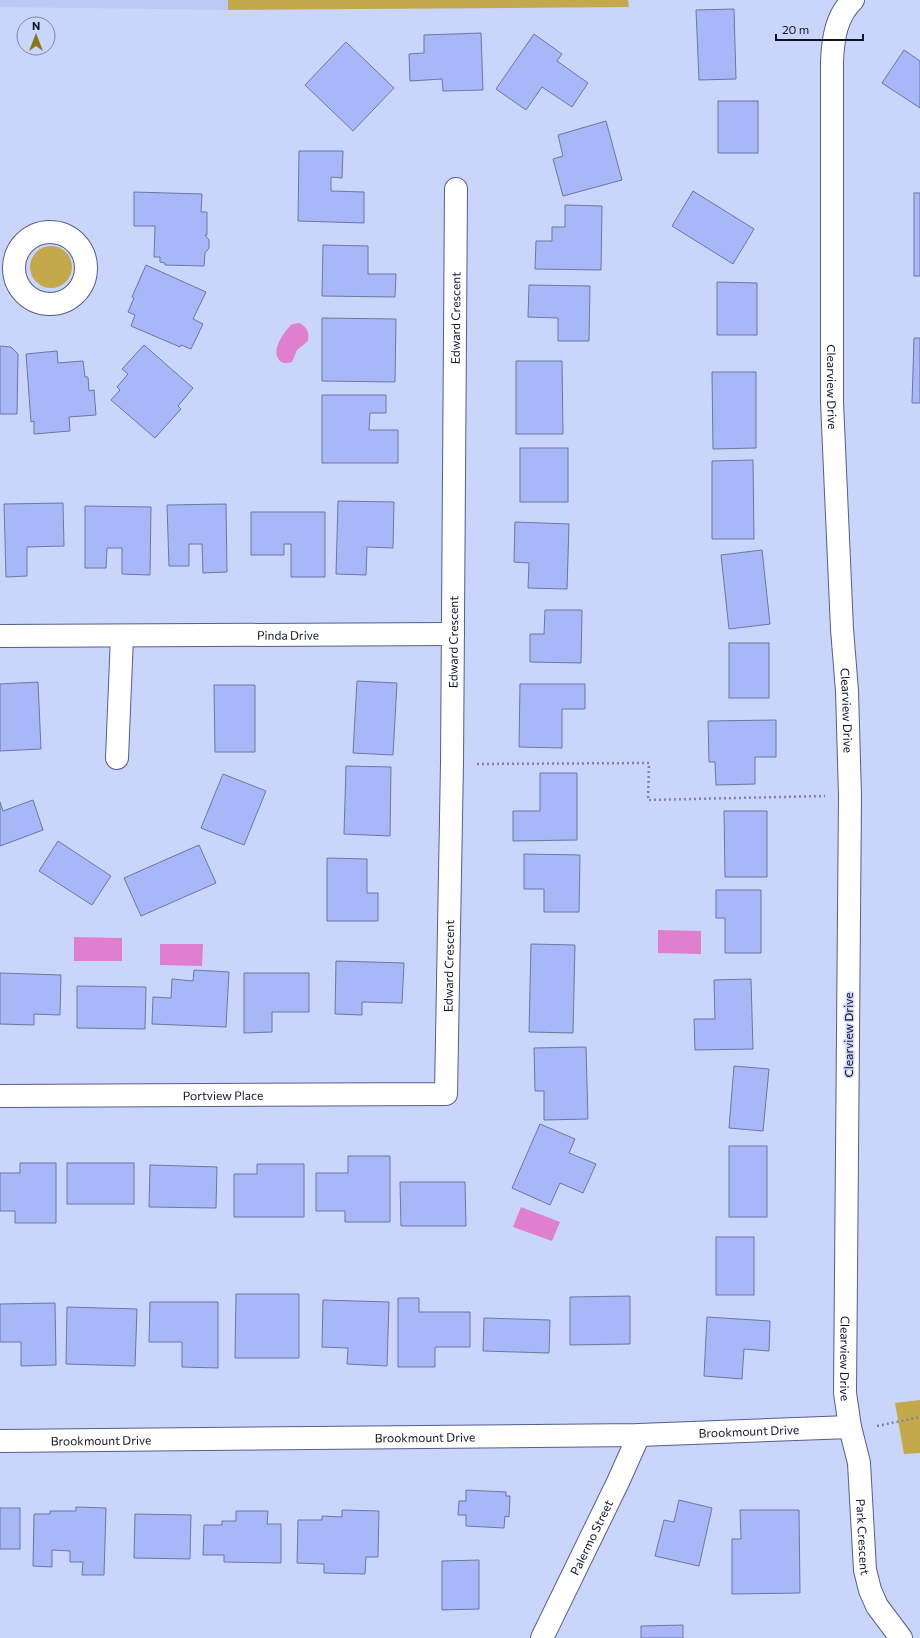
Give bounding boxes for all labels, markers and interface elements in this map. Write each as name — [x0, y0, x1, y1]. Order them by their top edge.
north arrow — [16, 16, 56, 56]
scale bar — [776, 16, 863, 42]
text: N — [32, 19, 40, 32]
text: 20 m — [782, 22, 809, 36]
street label: Edward Crescent — [448, 272, 462, 364]
street label: Clearview Drive — [825, 344, 840, 430]
street label: Edward Crescent — [446, 596, 460, 688]
street label: Pinda Drive — [257, 628, 319, 642]
street label: Clearview Drive — [838, 667, 856, 753]
street label: Edward Crescent — [440, 920, 456, 1012]
street label: Clearview Drive — [841, 993, 855, 1077]
street label: Portview Place — [183, 1088, 263, 1102]
street label: Clearview Drive — [838, 1316, 853, 1402]
street label: Brookmount Drive — [698, 1422, 799, 1440]
street label: Brookmount Drive — [375, 1430, 475, 1444]
street label: Brookmount Drive — [51, 1433, 151, 1448]
street label: Palermo Street — [567, 1497, 615, 1577]
street label: Park Crescent — [854, 1498, 873, 1576]

